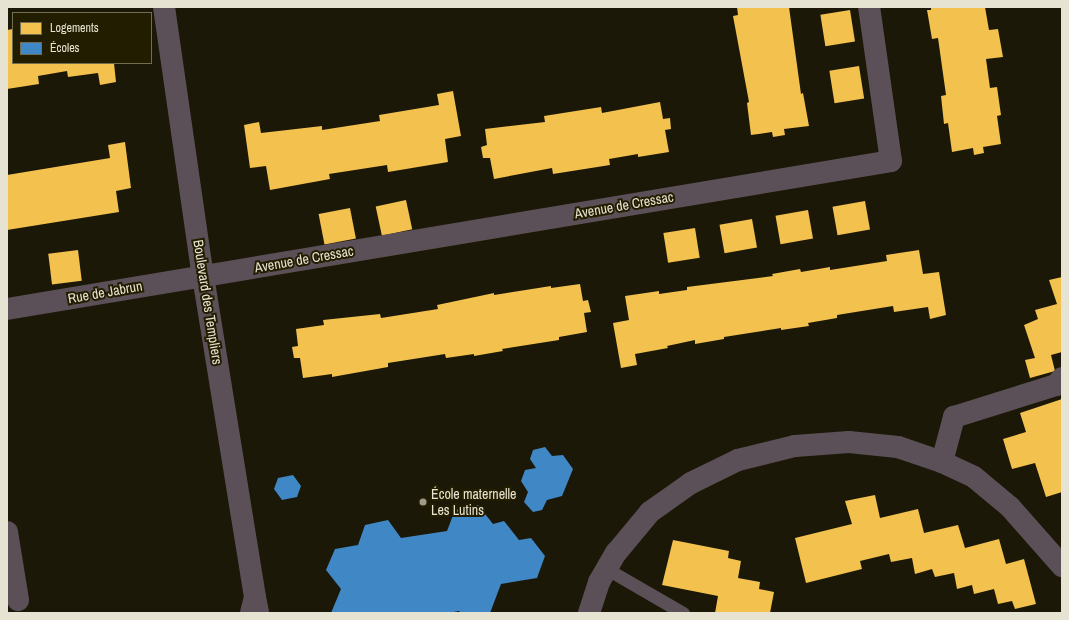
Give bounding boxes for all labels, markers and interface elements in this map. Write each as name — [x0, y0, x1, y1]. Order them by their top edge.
legend — [12, 12, 152, 64]
text: Logements — [50, 20, 99, 36]
text: Écoles — [50, 40, 80, 56]
street label: Avenue de Cressac — [573, 188, 675, 222]
street label: Boulevard des Templiers — [190, 238, 226, 366]
street label: Avenue de Cressac — [253, 242, 355, 276]
street label: Rue de Jabrun — [66, 277, 144, 307]
place label: École maternelle Les Lutins — [431, 486, 516, 518]
marker: École maternelle Les Lutins — [418, 497, 428, 507]

